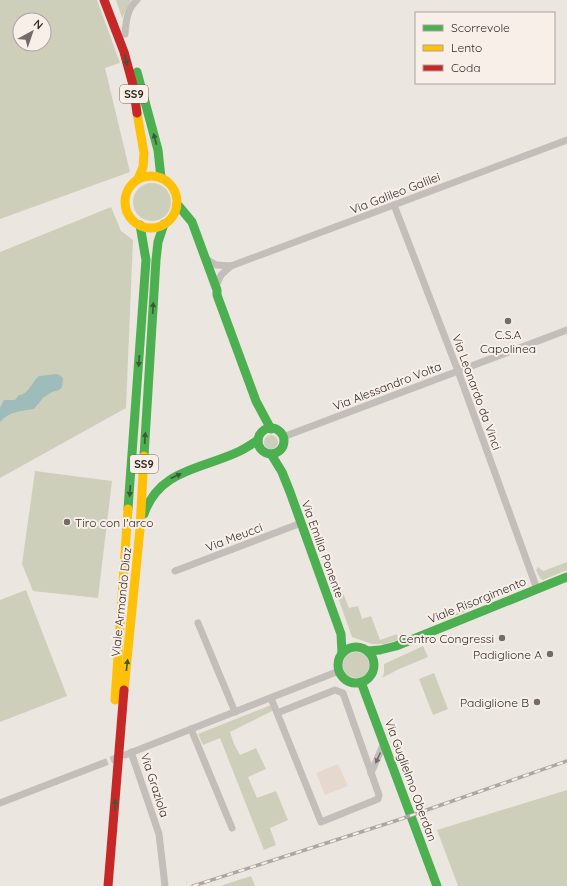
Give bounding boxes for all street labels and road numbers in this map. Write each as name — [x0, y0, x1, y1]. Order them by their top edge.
road number: SS9 — [120, 85, 148, 103]
street label: Via Galileo Galilei — [348, 169, 442, 217]
street label: Via Leonardo da Vinci — [449, 332, 505, 452]
street label: Via Alessandro Volta — [331, 358, 443, 414]
road number: SS9 — [130, 455, 158, 473]
street label: Via Emilia Ponente — [298, 498, 348, 600]
street label: Via Meucci — [203, 519, 265, 555]
street label: Viale Armando Diaz — [108, 546, 134, 658]
street label: Viale Risorgimento — [426, 573, 528, 627]
street label: Via Guglielmo Oberdan — [382, 717, 440, 843]
street label: Via Graziola — [138, 751, 172, 819]

